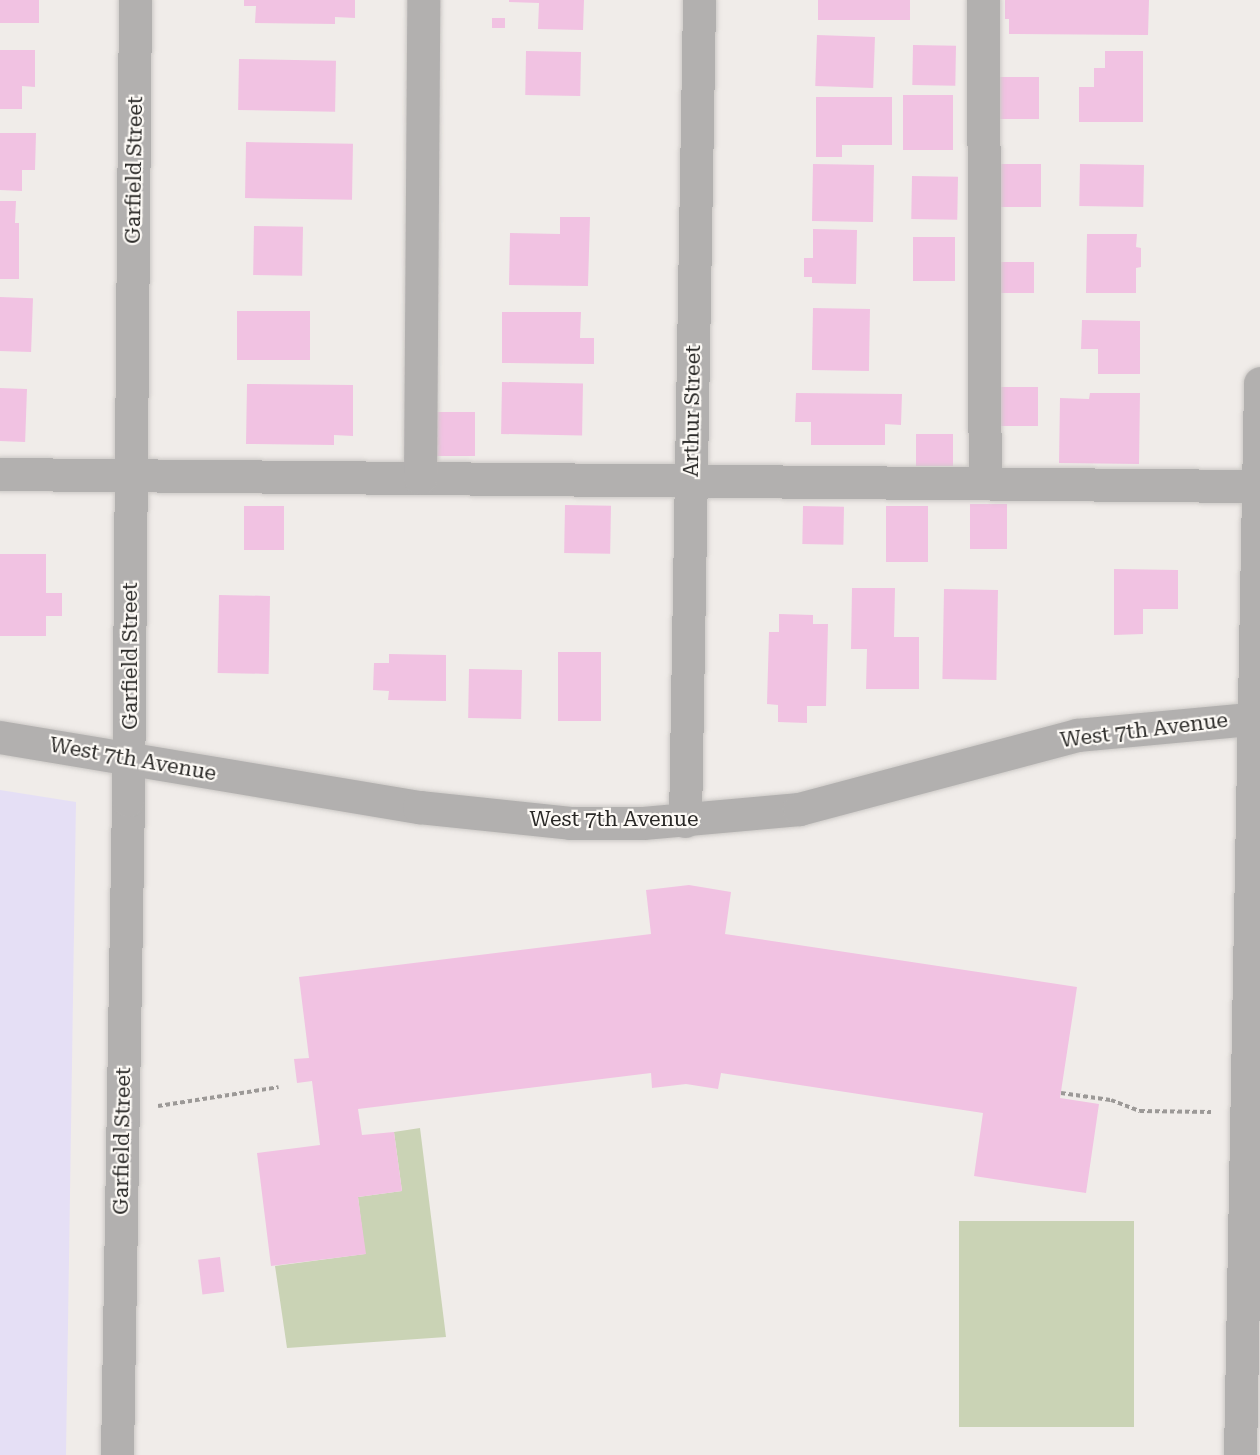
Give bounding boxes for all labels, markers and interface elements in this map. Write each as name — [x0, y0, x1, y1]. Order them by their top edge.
street label: Garfield Street — [120, 96, 148, 244]
street label: Arthur Street — [678, 345, 706, 477]
street label: Garfield Street — [117, 582, 143, 730]
street label: West 7th Avenue — [1059, 707, 1229, 753]
street label: West 7th Avenue — [48, 732, 218, 786]
street label: West 7th Avenue — [530, 806, 698, 832]
street label: Garfield Street — [108, 1067, 136, 1215]

